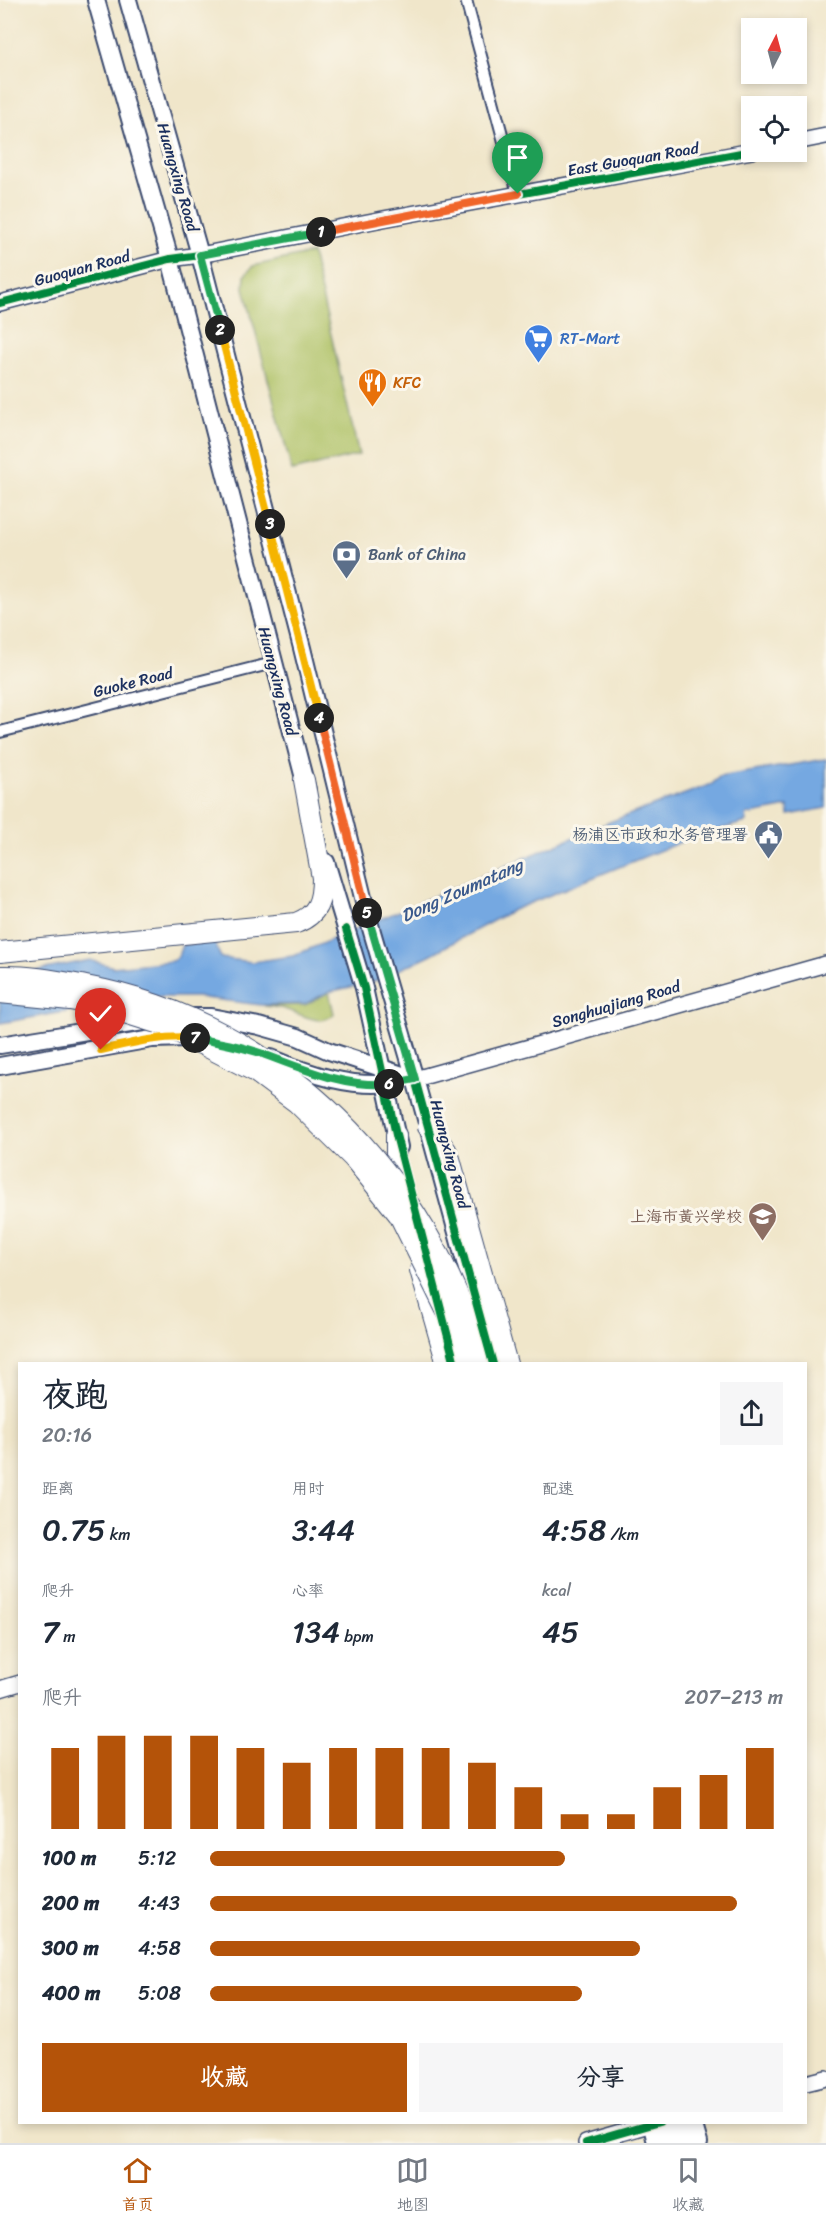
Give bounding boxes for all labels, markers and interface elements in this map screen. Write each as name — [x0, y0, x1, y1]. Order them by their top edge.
north arrow — [741, 18, 807, 84]
map controls — [741, 18, 807, 162]
button: locate — [741, 96, 807, 162]
street label: Huangxing Road — [149, 119, 208, 237]
pin — [492, 132, 543, 194]
street label: East Guoquan Road — [565, 133, 703, 185]
icon: arrive — [501, 141, 534, 174]
pin: 1 — [306, 217, 336, 247]
text: 1 — [318, 217, 324, 246]
street label: Guoquan Road — [31, 241, 135, 295]
pin: 2 — [205, 315, 235, 345]
text: 2 — [215, 315, 225, 344]
supermarket icon: RT-Mart — [523, 322, 555, 364]
place label: RT-Mart — [560, 324, 620, 353]
restaurant icon: KFC — [356, 366, 388, 408]
place label: KFC — [393, 368, 421, 397]
pin: 3 — [255, 509, 285, 539]
text: 3 — [266, 509, 274, 538]
bank icon: Bank of China — [331, 538, 363, 580]
place label: Bank of China — [368, 540, 466, 569]
street label: Huangxing Road — [249, 623, 307, 741]
street label: Guoke Road — [90, 658, 177, 706]
pin: 4 — [304, 703, 334, 733]
text: 4 — [314, 703, 324, 732]
public building icon: 杨浦区市政和水务管理署 — [753, 818, 785, 860]
place label: 杨浦区市政和水务管理署 — [572, 820, 748, 849]
water label: Dong Zoumatang — [396, 848, 530, 931]
pin: 5 — [352, 898, 382, 928]
text: 5 — [362, 898, 372, 927]
street label: Songhuajiang Road — [548, 971, 685, 1036]
pin — [75, 988, 126, 1050]
icon: check — [84, 997, 117, 1030]
pin: 7 — [180, 1023, 210, 1053]
text: 7 — [190, 1023, 200, 1052]
pin: 6 — [374, 1069, 404, 1099]
text: 6 — [384, 1069, 394, 1098]
street label: Huangxing Road — [421, 1096, 479, 1214]
school or university icon: 上海市黄兴学校 — [747, 1200, 779, 1242]
place label: 上海市黄兴学校 — [630, 1202, 742, 1231]
text: 夜跑 — [42, 1366, 108, 1424]
button: share — [720, 1382, 783, 1445]
text: 20:16 — [42, 1418, 92, 1453]
text: 距离 — [42, 1474, 74, 1503]
text: 用时 — [292, 1474, 324, 1503]
text: 配速 — [542, 1474, 574, 1503]
text: 0.75 — [42, 1503, 105, 1557]
text: 3:44 — [292, 1503, 355, 1557]
text: 4:58 — [542, 1503, 606, 1557]
text: km — [105, 1520, 130, 1549]
text: /km — [606, 1520, 639, 1549]
text: 爬升 — [42, 1576, 74, 1605]
text: 心率 — [292, 1576, 324, 1605]
text: kcal — [542, 1576, 571, 1605]
text: 7 — [42, 1605, 59, 1659]
text: 134 — [292, 1605, 340, 1659]
text: 45 — [542, 1605, 579, 1659]
text: m — [59, 1622, 76, 1651]
text: bpm — [340, 1622, 374, 1651]
text: 爬升 — [42, 1680, 82, 1715]
text: 207–213 m — [684, 1680, 783, 1715]
text: 100 m — [42, 1841, 96, 1876]
text: 5:12 — [138, 1841, 176, 1876]
text: 200 m — [42, 1886, 99, 1921]
text: 4:43 — [138, 1886, 180, 1921]
text: 300 m — [42, 1931, 99, 1966]
text: 4:58 — [138, 1931, 181, 1966]
text: 400 m — [42, 1976, 100, 2011]
text: 5:08 — [138, 1976, 181, 2011]
button: 收藏 — [42, 2043, 407, 2112]
button: 分享 — [419, 2043, 783, 2112]
tab: 首页 — [121, 2154, 154, 2219]
tab: 地图 — [396, 2154, 429, 2219]
tab: 收藏 — [672, 2154, 705, 2219]

